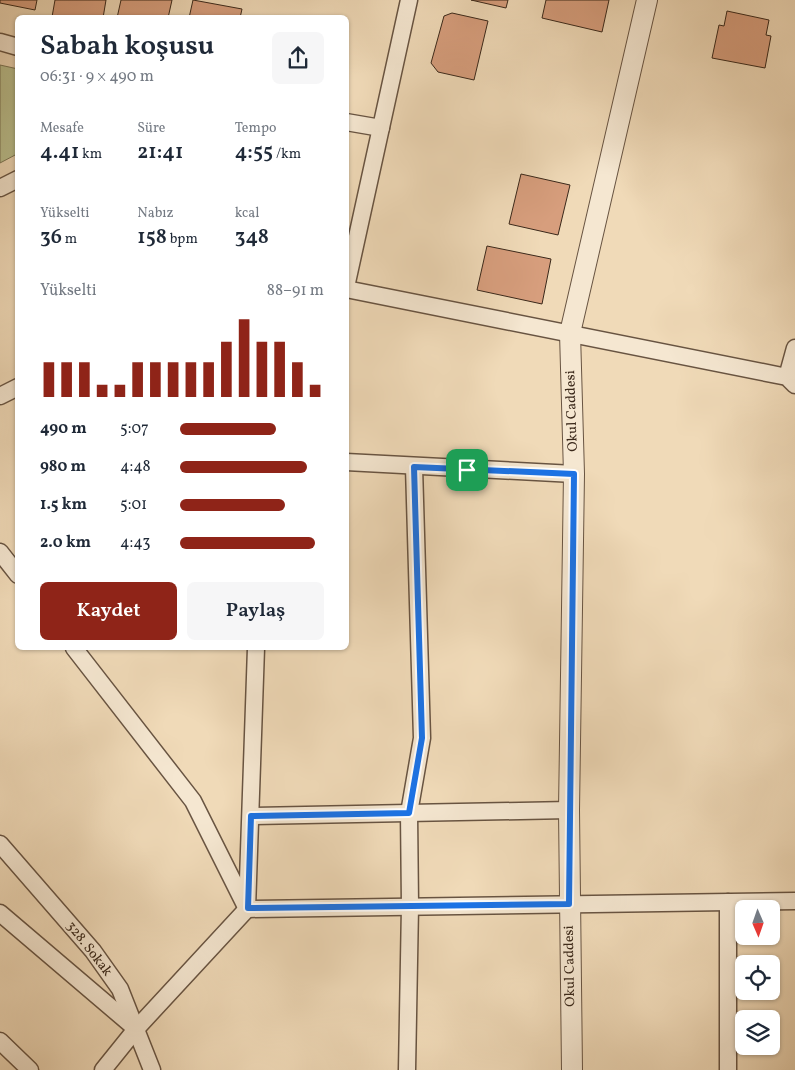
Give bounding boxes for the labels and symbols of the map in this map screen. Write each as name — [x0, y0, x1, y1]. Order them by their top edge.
street label: Okul Caddesi — [561, 370, 583, 452]
pin — [446, 449, 488, 491]
north arrow — [735, 900, 780, 945]
street label: 328. Sokak — [61, 917, 117, 981]
street label: Okul Caddesi — [560, 925, 580, 1007]

